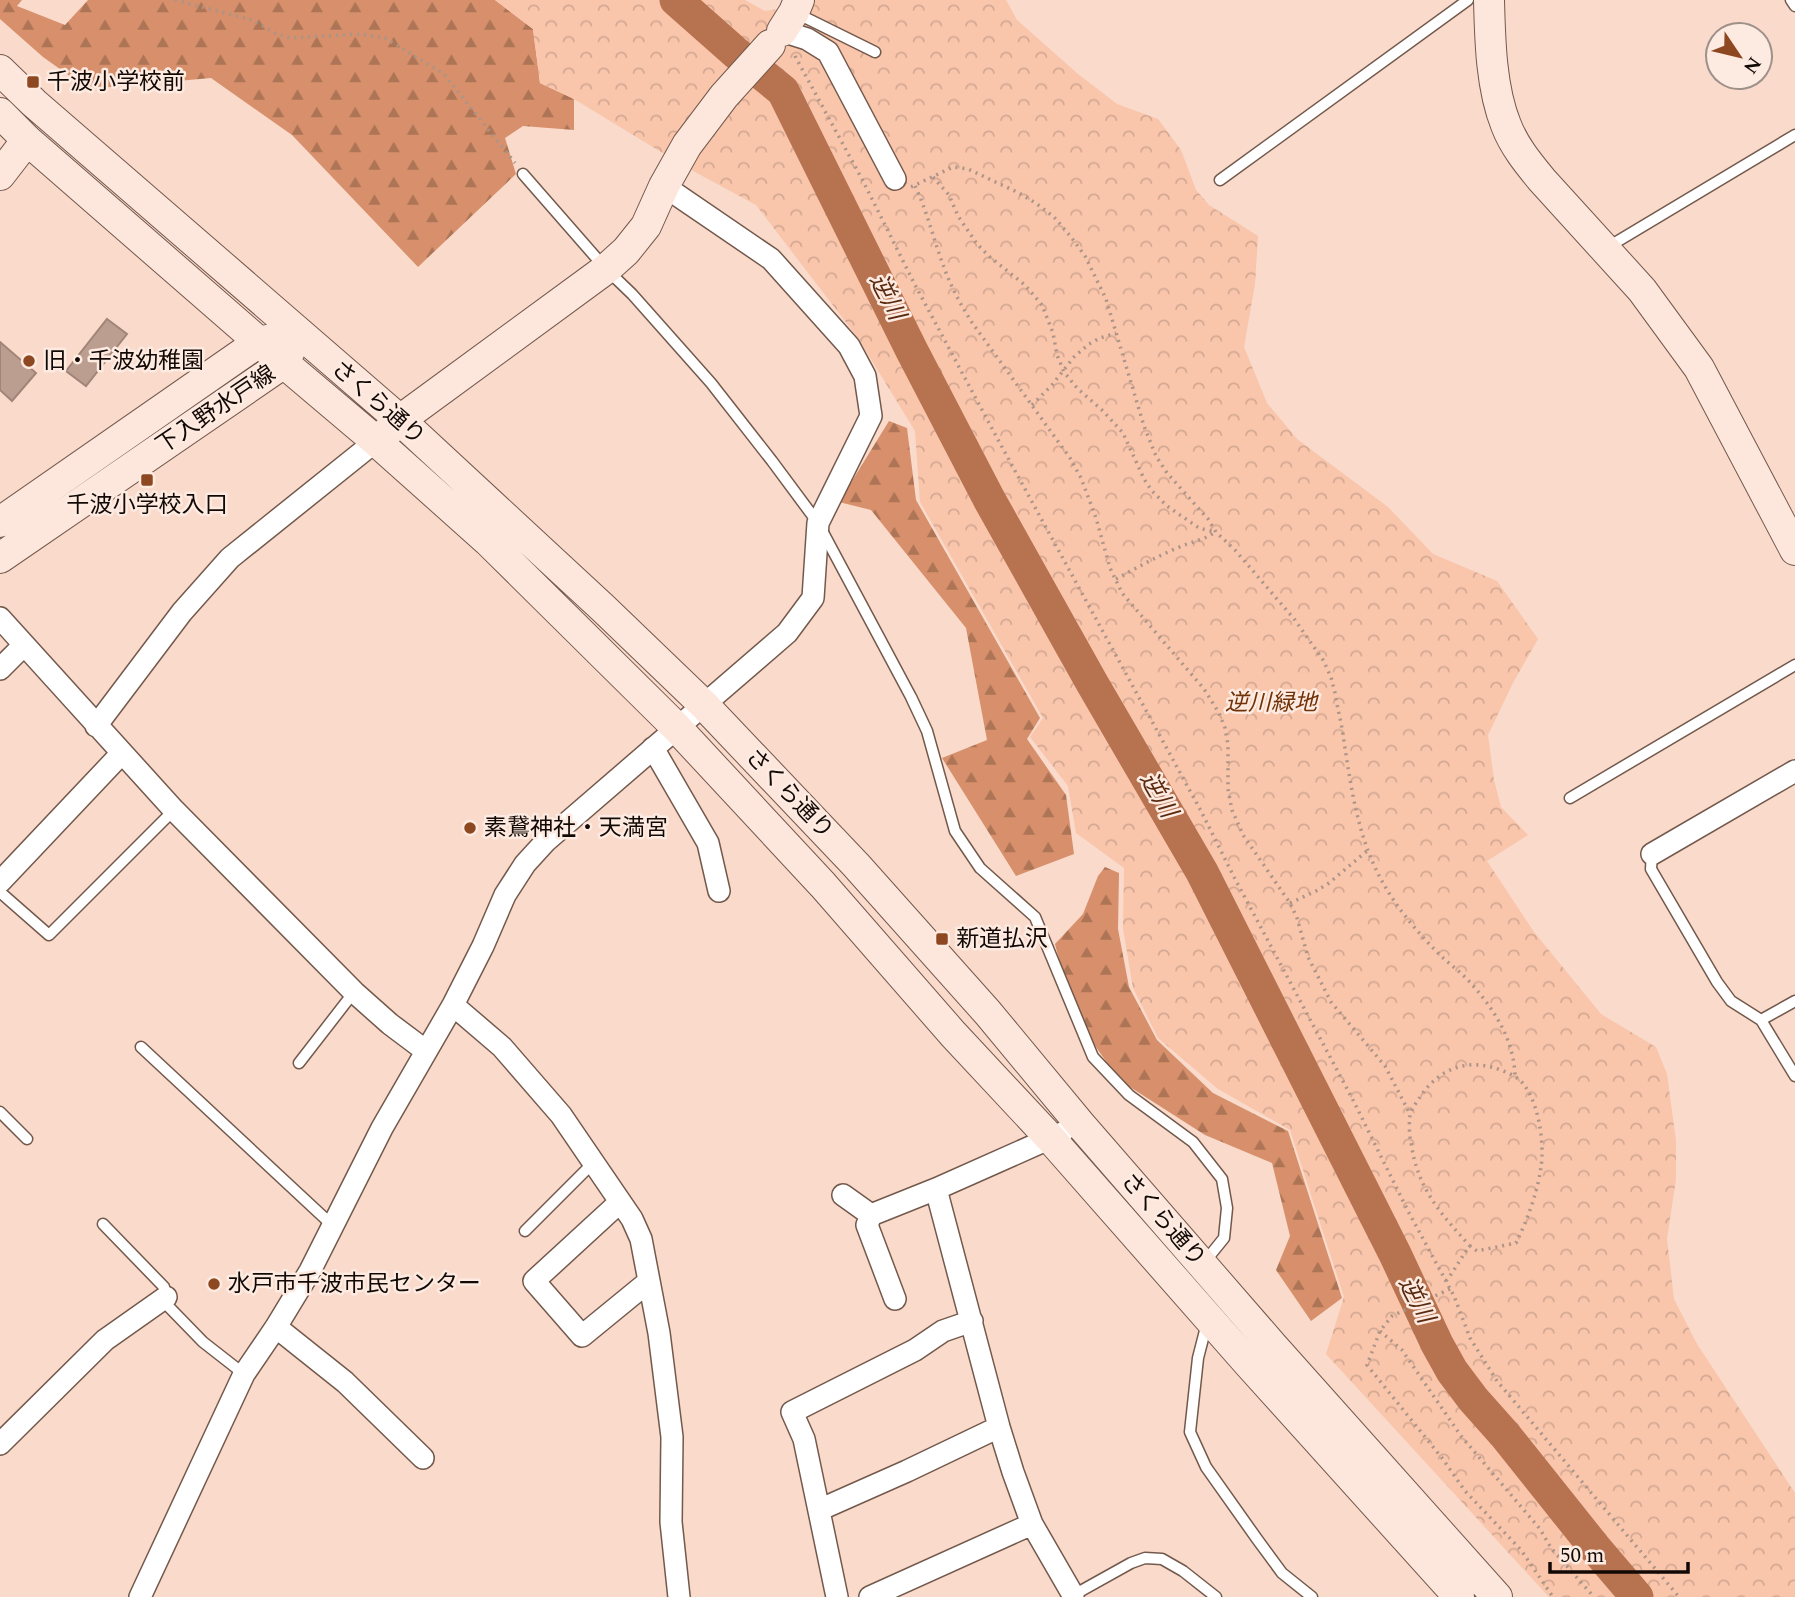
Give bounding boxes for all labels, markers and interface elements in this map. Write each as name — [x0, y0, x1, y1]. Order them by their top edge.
north arrow — [1704, 21, 1774, 91]
text: N — [1735, 50, 1768, 80]
place label: 千波小学校前 — [47, 65, 185, 100]
marker: 千波小学校前 — [25, 74, 41, 90]
water label: 逆川 — [860, 267, 915, 329]
place label: 旧・千波幼稚園 — [43, 344, 204, 379]
street label: さくら通り — [323, 352, 433, 454]
marker: 旧・千波幼稚園 — [21, 353, 37, 369]
street label: 下入野水戸線 — [149, 357, 283, 463]
marker: 千波小学校入口 — [139, 472, 155, 488]
place label: 千波小学校入口 — [67, 488, 228, 523]
park label: 逆川緑地 — [1225, 686, 1319, 721]
street label: さくら通り — [736, 740, 842, 848]
water label: 逆川 — [1130, 765, 1187, 827]
place label: 素鵞神社・天満宮 — [484, 811, 668, 846]
marker: 素鵞神社・天満宮 — [462, 820, 478, 836]
place label: 新道払沢 — [956, 922, 1048, 957]
marker: 新道払沢 — [934, 931, 950, 947]
street label: さくら通り — [1112, 1165, 1214, 1275]
place label: 水戸市千波市民センター — [228, 1267, 481, 1302]
water label: 逆川 — [1389, 1270, 1444, 1332]
marker: 水戸市千波市民センター — [206, 1276, 222, 1292]
scale bar — [1550, 1530, 1688, 1574]
text: 50 m — [1560, 1540, 1604, 1572]

